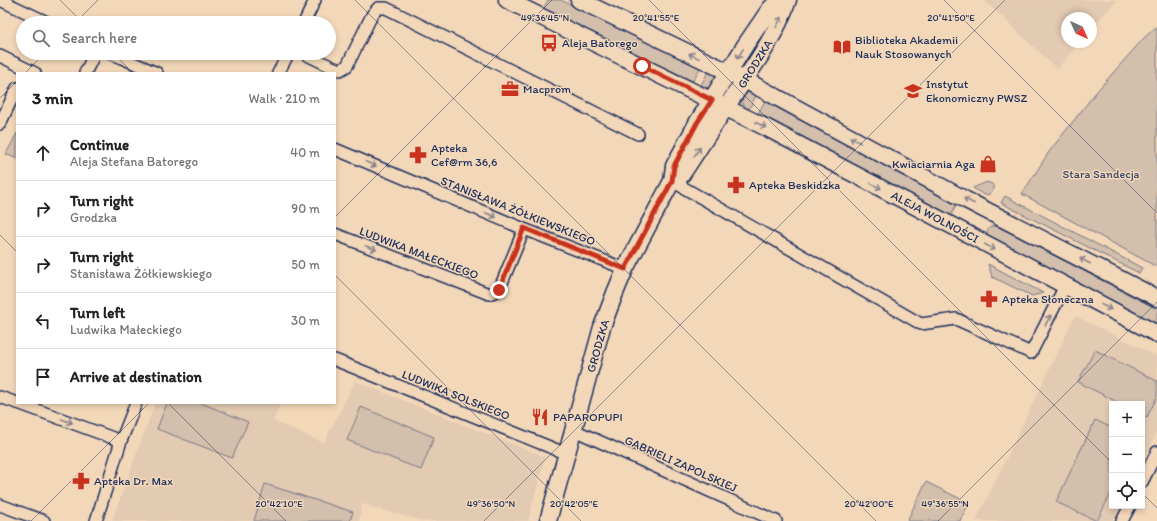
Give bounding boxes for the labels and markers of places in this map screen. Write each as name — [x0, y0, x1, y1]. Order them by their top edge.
bus stop icon: Aleja Batorego — [539, 33, 559, 53]
place label: Biblioteka Akademii Nauk Stosowanych — [855, 33, 958, 61]
place label: Aleja Batorego — [562, 36, 638, 50]
library icon: Biblioteka Akademii Nauk Stosowanych — [832, 37, 852, 57]
place label: Instytut Ekonomiczny PWSZ — [926, 77, 1028, 105]
office icon: Macprom — [500, 79, 520, 99]
school or university icon: Instytut Ekonomiczny PWSZ — [903, 81, 923, 101]
place label: Macprom — [523, 82, 571, 96]
place label: Apteka Cef@rm 36,6 — [431, 141, 497, 169]
pharmacy icon: Apteka Cef@rm 36,6 — [408, 145, 428, 165]
shop icon: Kwiaciarnia Aga — [978, 154, 998, 174]
place label: Kwiaciarnia Aga — [892, 157, 976, 171]
pharmacy icon: Apteka Beskidzka — [726, 175, 746, 195]
place label: Apteka Beskidzka — [749, 178, 840, 192]
pharmacy icon: Apteka Słoneczna — [979, 289, 999, 309]
place label: Apteka Słoneczna — [1002, 292, 1094, 306]
restaurant icon: PAPAROPUPI — [530, 407, 550, 427]
place label: PAPAROPUPI — [553, 410, 623, 424]
pharmacy icon: Apteka Dr. Max — [71, 471, 91, 491]
place label: Apteka Dr. Max — [94, 474, 173, 488]

